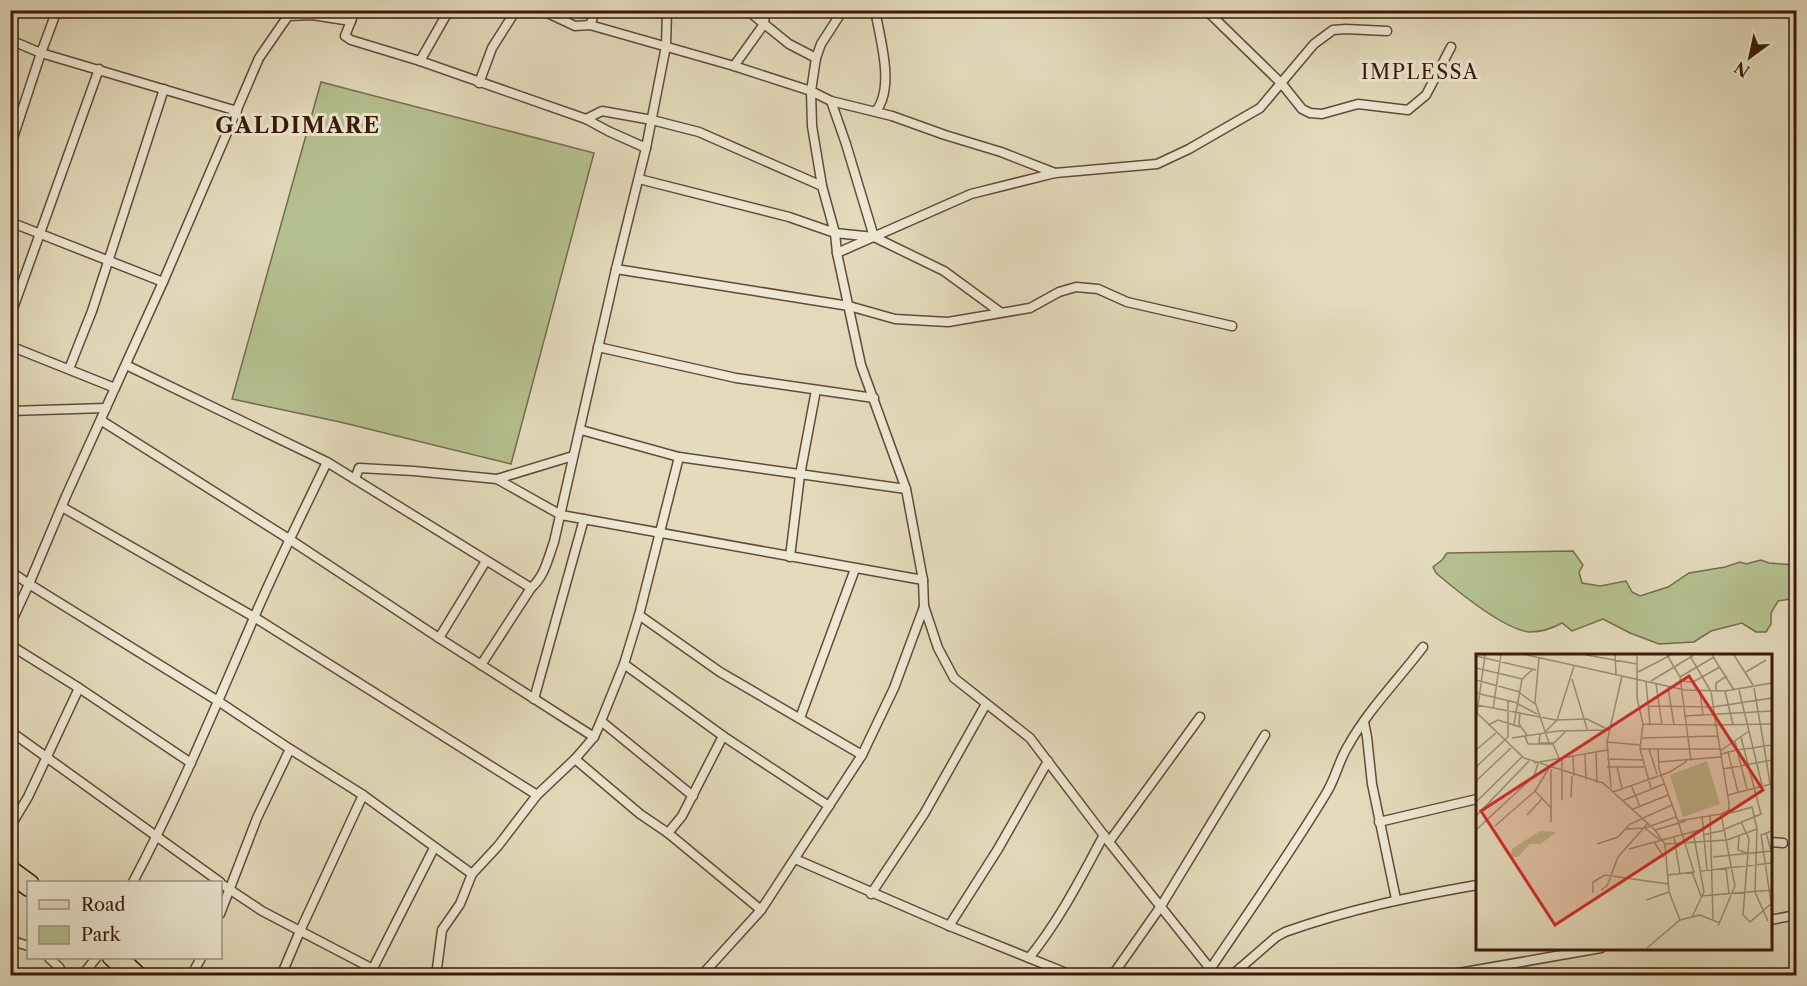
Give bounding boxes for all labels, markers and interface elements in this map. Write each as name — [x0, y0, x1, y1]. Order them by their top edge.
north arrow — [1720, 27, 1780, 87]
text: N — [1730, 57, 1753, 82]
district label: IMPLESSA — [1361, 60, 1479, 84]
district label: GALDIMARE — [215, 112, 381, 139]
inset map — [1476, 654, 1771, 950]
legend — [27, 881, 222, 959]
text: Road — [81, 894, 126, 916]
text: Park — [81, 924, 122, 946]

